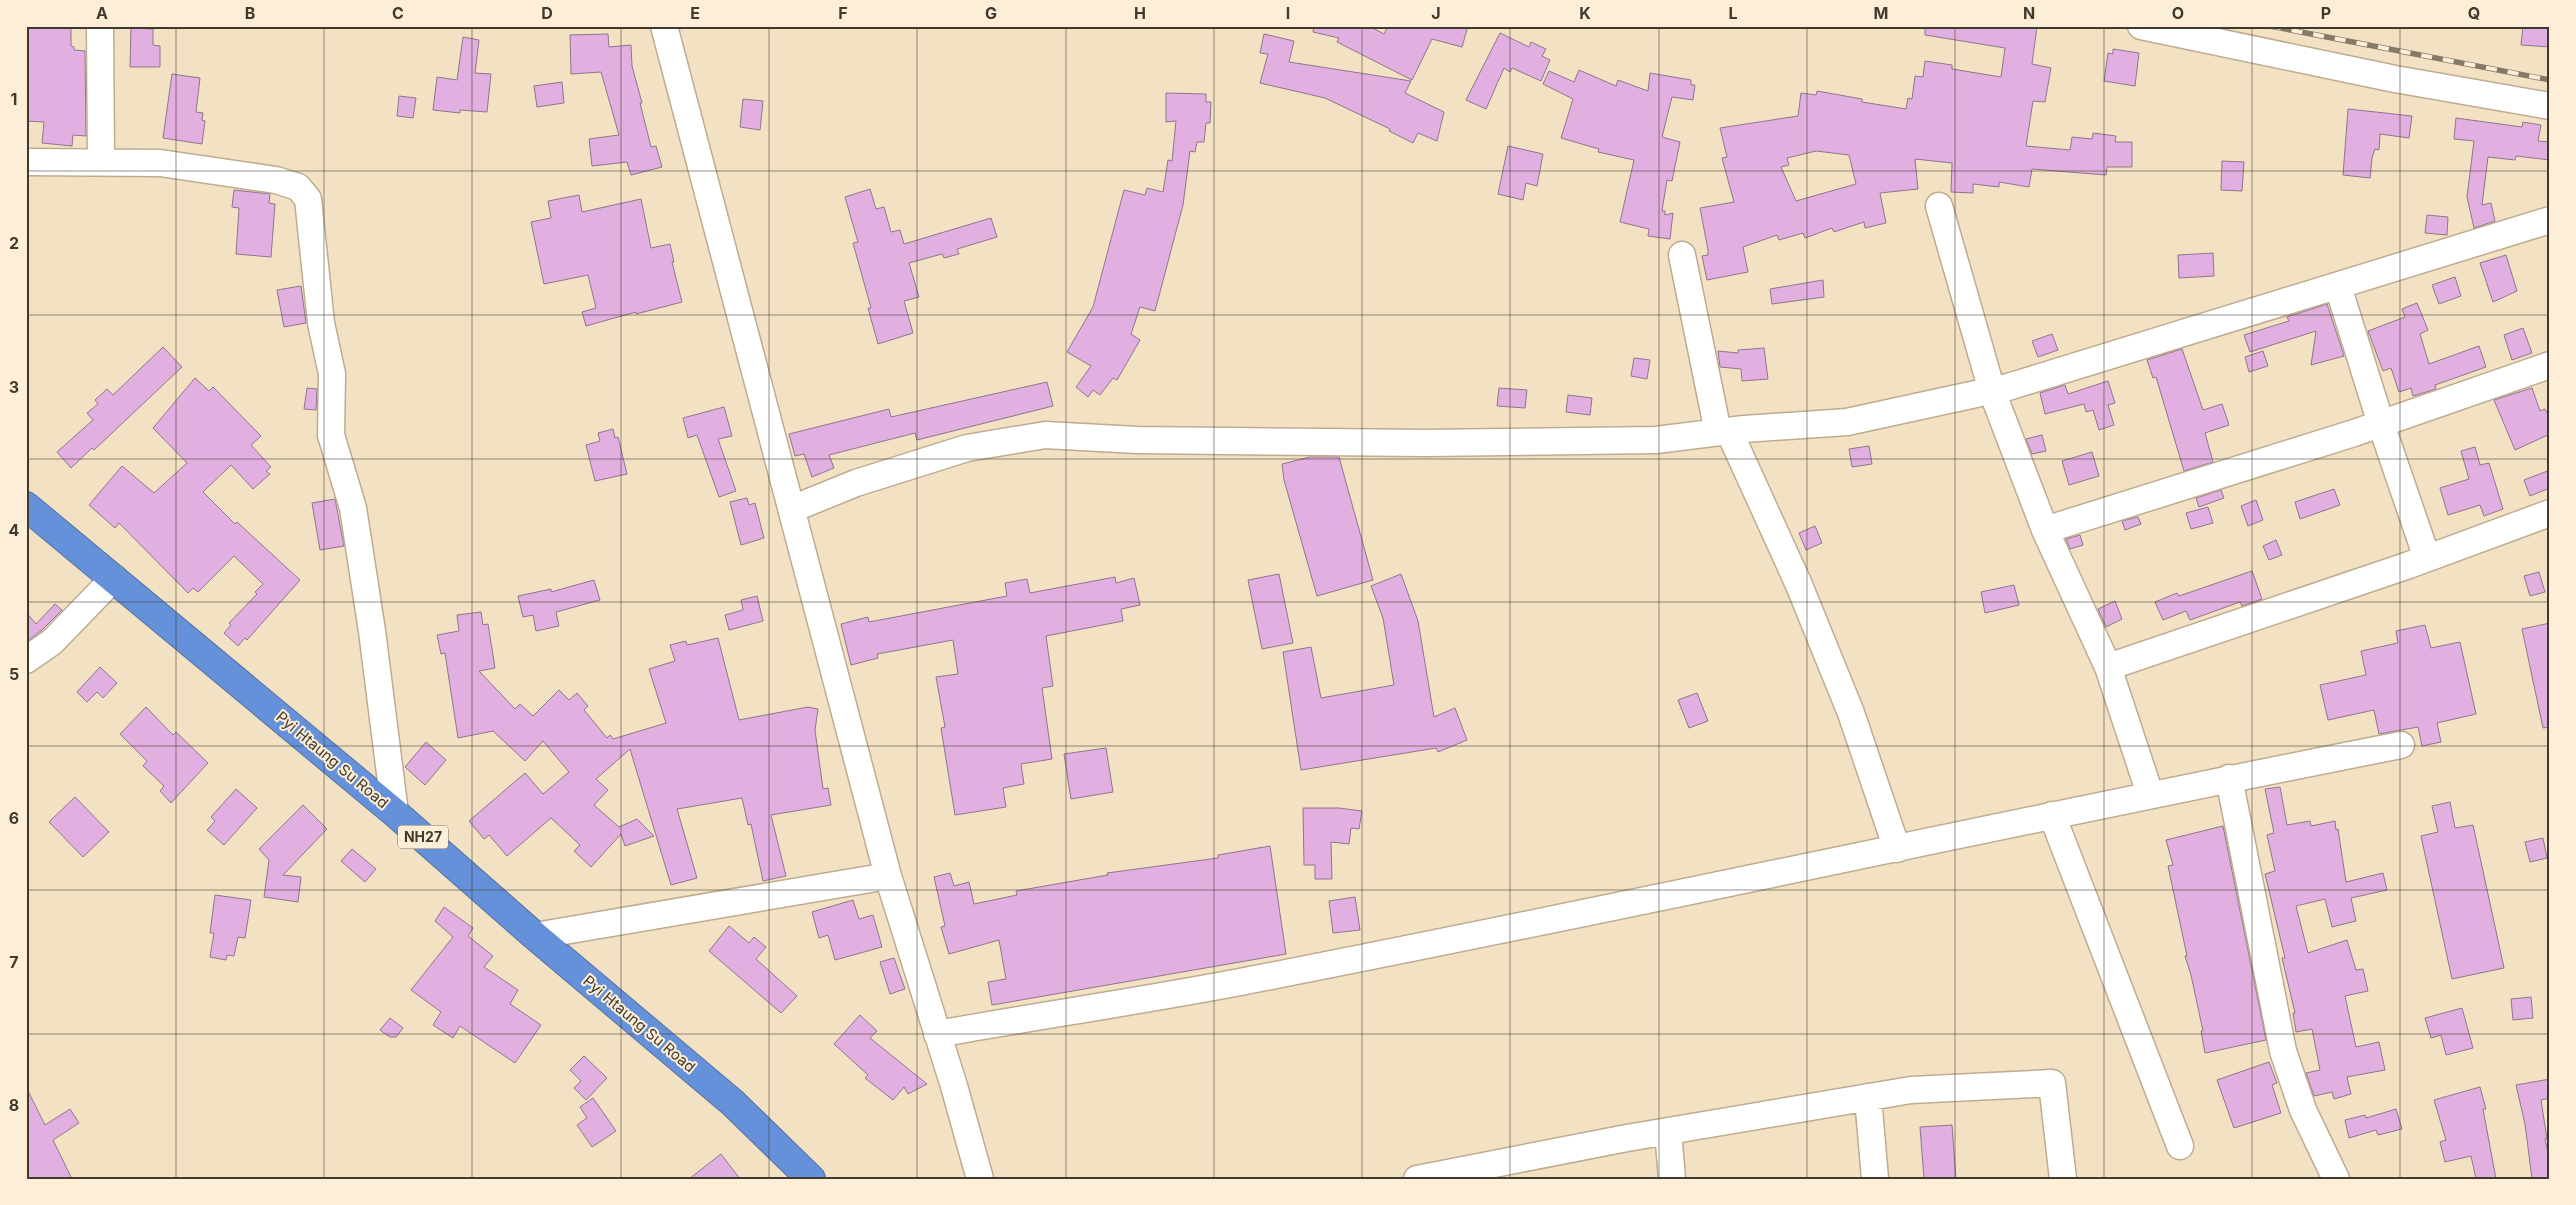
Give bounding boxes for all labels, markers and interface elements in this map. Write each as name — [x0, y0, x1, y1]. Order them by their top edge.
text: A — [96, 3, 108, 23]
text: B — [245, 3, 255, 23]
text: C — [392, 3, 404, 23]
text: D — [541, 3, 553, 23]
text: E — [690, 3, 700, 23]
text: F — [838, 3, 848, 23]
text: G — [985, 3, 997, 23]
text: H — [1134, 3, 1146, 23]
text: I — [1286, 3, 1290, 23]
text: J — [1431, 3, 1441, 23]
text: K — [1579, 3, 1591, 23]
text: L — [1728, 3, 1738, 23]
text: M — [1874, 3, 1888, 23]
text: N — [2023, 3, 2035, 23]
text: O — [2172, 3, 2184, 23]
text: P — [2321, 3, 2331, 23]
text: Q — [2468, 3, 2480, 23]
text: 1 — [11, 89, 17, 109]
text: 2 — [9, 233, 19, 253]
text: 3 — [9, 377, 19, 397]
text: 4 — [9, 520, 20, 540]
text: 5 — [9, 664, 19, 684]
street label: Pyi Htaung Su Road — [272, 707, 392, 812]
text: 6 — [9, 808, 19, 828]
road number: NH27 — [398, 826, 448, 849]
text: 7 — [9, 952, 19, 972]
street label: Pyi Htaung Su Road — [579, 971, 699, 1076]
text: 8 — [9, 1095, 19, 1115]

